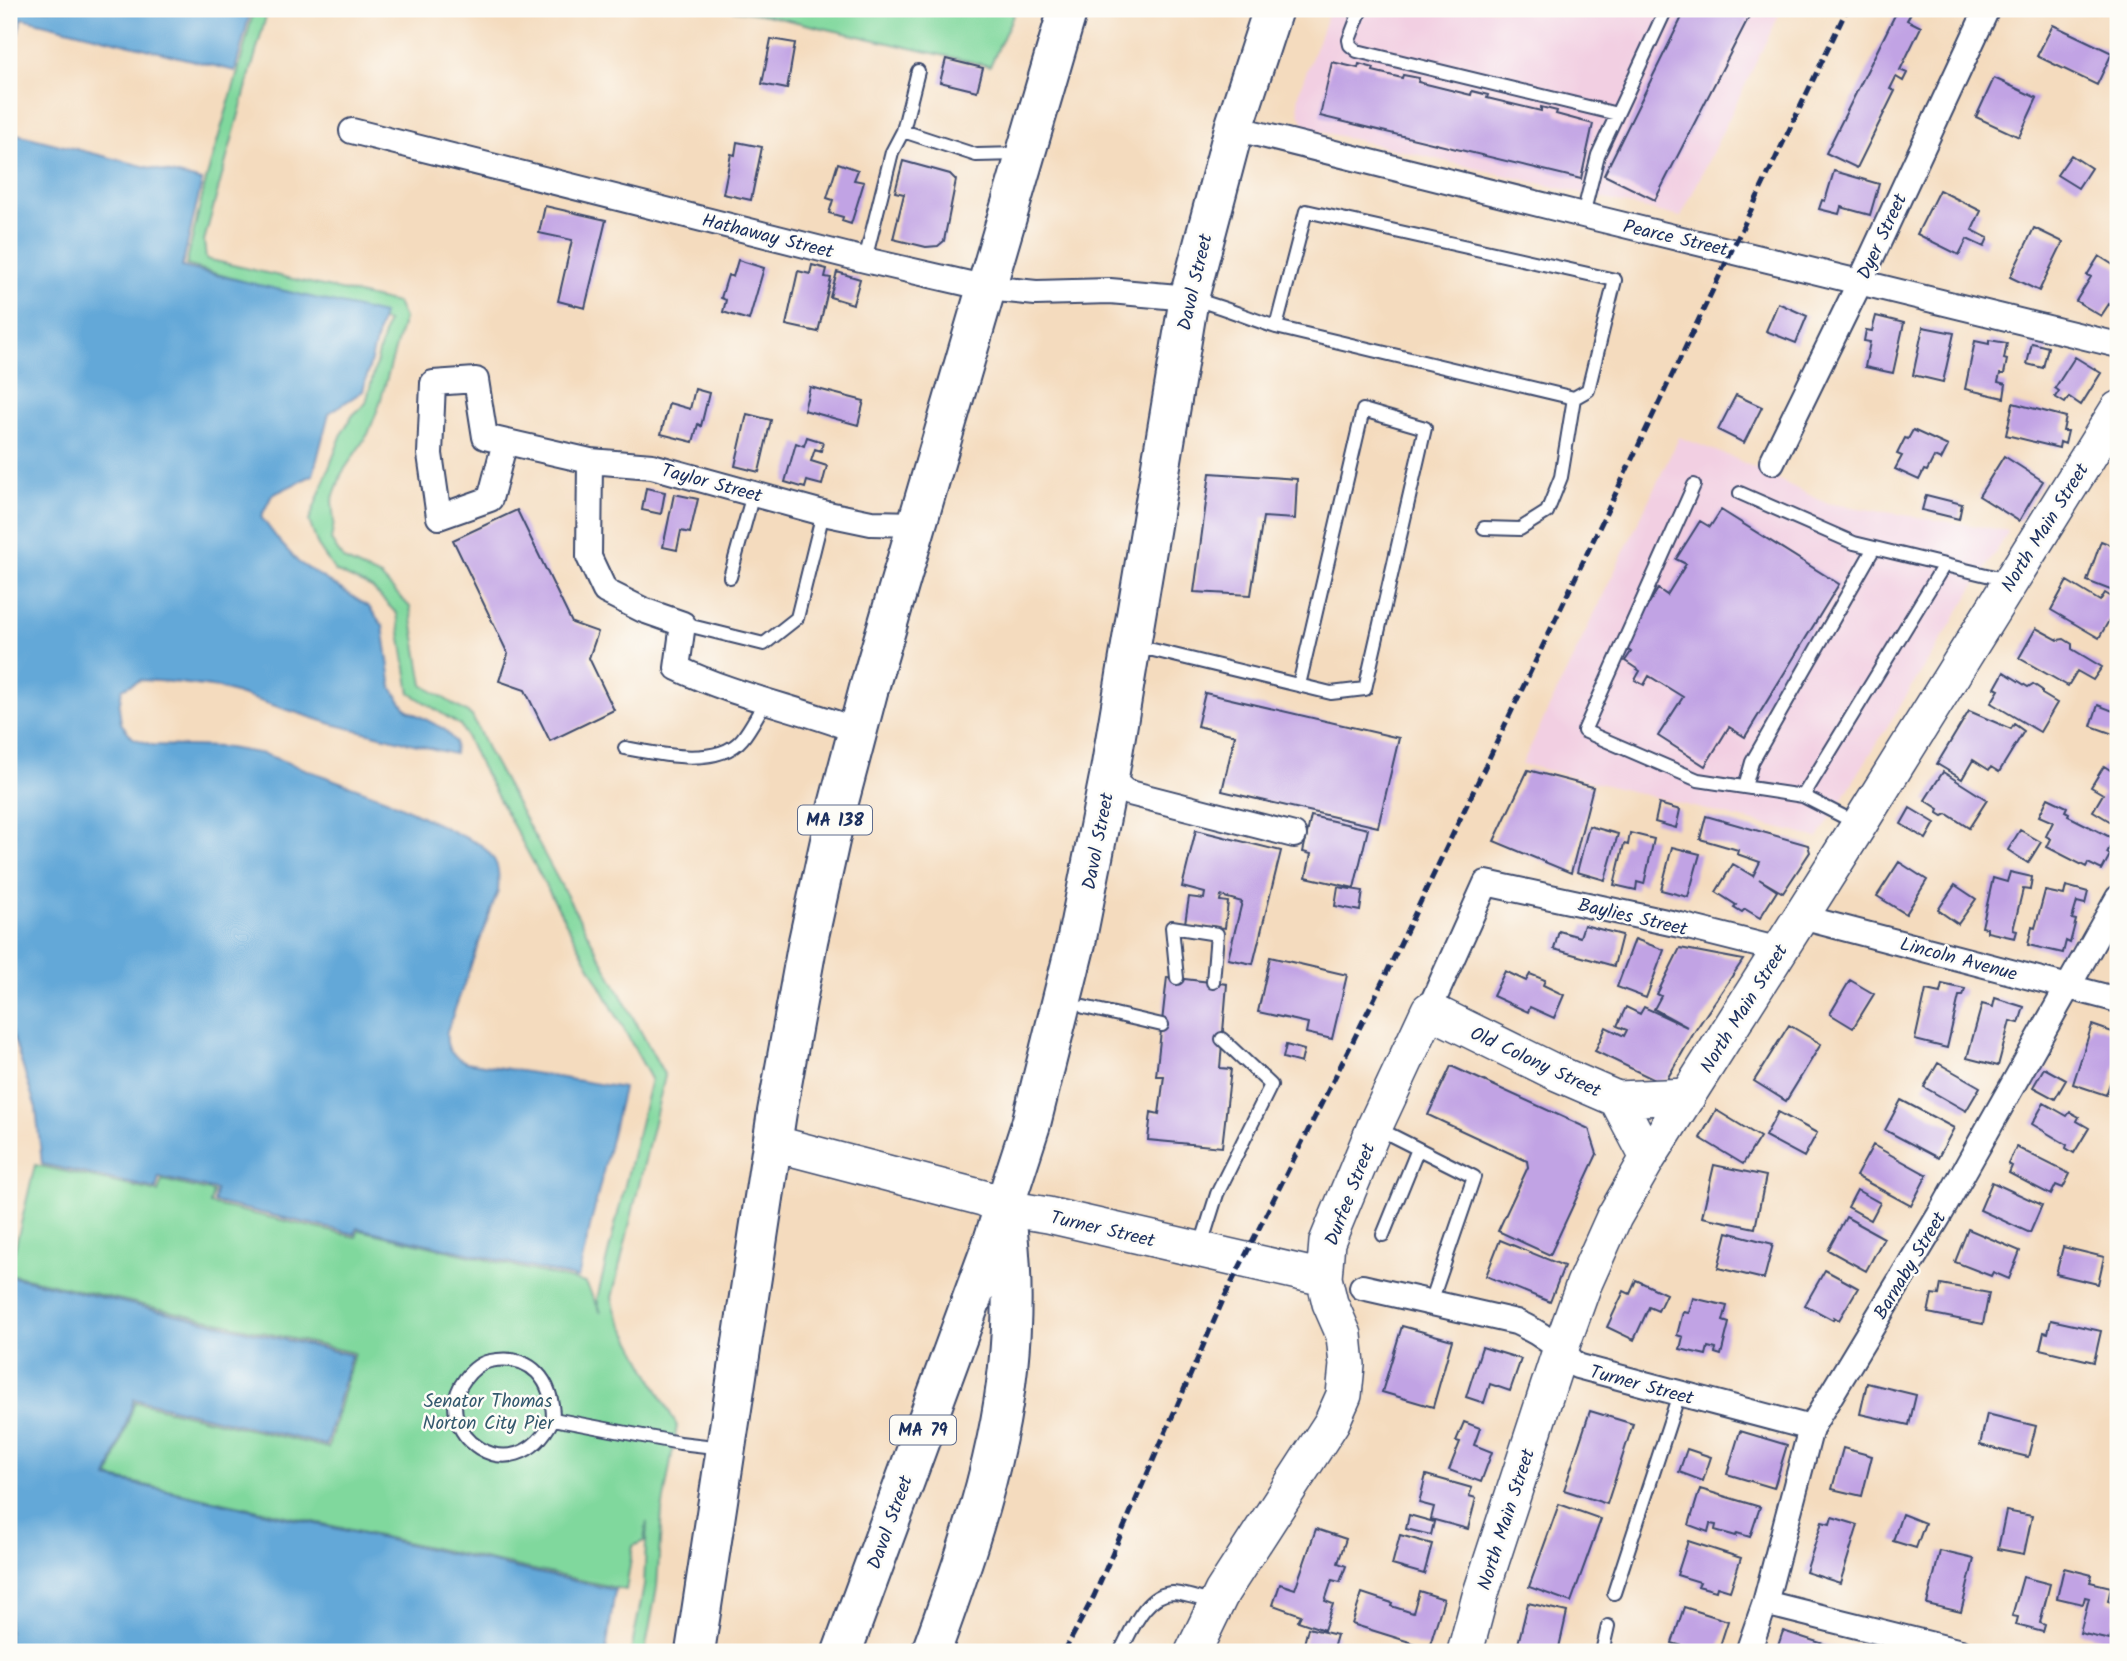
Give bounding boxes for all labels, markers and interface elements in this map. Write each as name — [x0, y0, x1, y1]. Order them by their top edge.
street label: Dyer Street — [1850, 188, 1916, 285]
street label: Hathaway Street — [699, 206, 837, 268]
street label: Pearce Street — [1620, 212, 1732, 266]
street label: Davol Street — [1170, 231, 1222, 334]
street label: Taylor Street — [658, 456, 766, 512]
street label: North Main Street — [1994, 457, 2098, 598]
street label: Davol Street — [1075, 790, 1123, 892]
road number: MA 138 — [798, 806, 872, 834]
street label: Baylies Street — [1575, 891, 1691, 945]
street label: Lincoln Avenue — [1896, 930, 2021, 990]
street label: North Main Street — [1693, 938, 1797, 1079]
street label: Old Colony Street — [1465, 1019, 1606, 1107]
street label: Durfee Street — [1318, 1138, 1384, 1250]
street label: Turner Street — [1047, 1203, 1158, 1257]
street label: Barnaby Street — [1867, 1206, 1955, 1326]
street label: Turner Street — [1586, 1358, 1697, 1414]
park label: Senator Thomas Norton City Pier — [423, 1387, 555, 1439]
road number: MA 79 — [890, 1415, 956, 1444]
street label: North Main Street — [1470, 1444, 1544, 1594]
street label: Davol Street — [860, 1471, 922, 1574]

